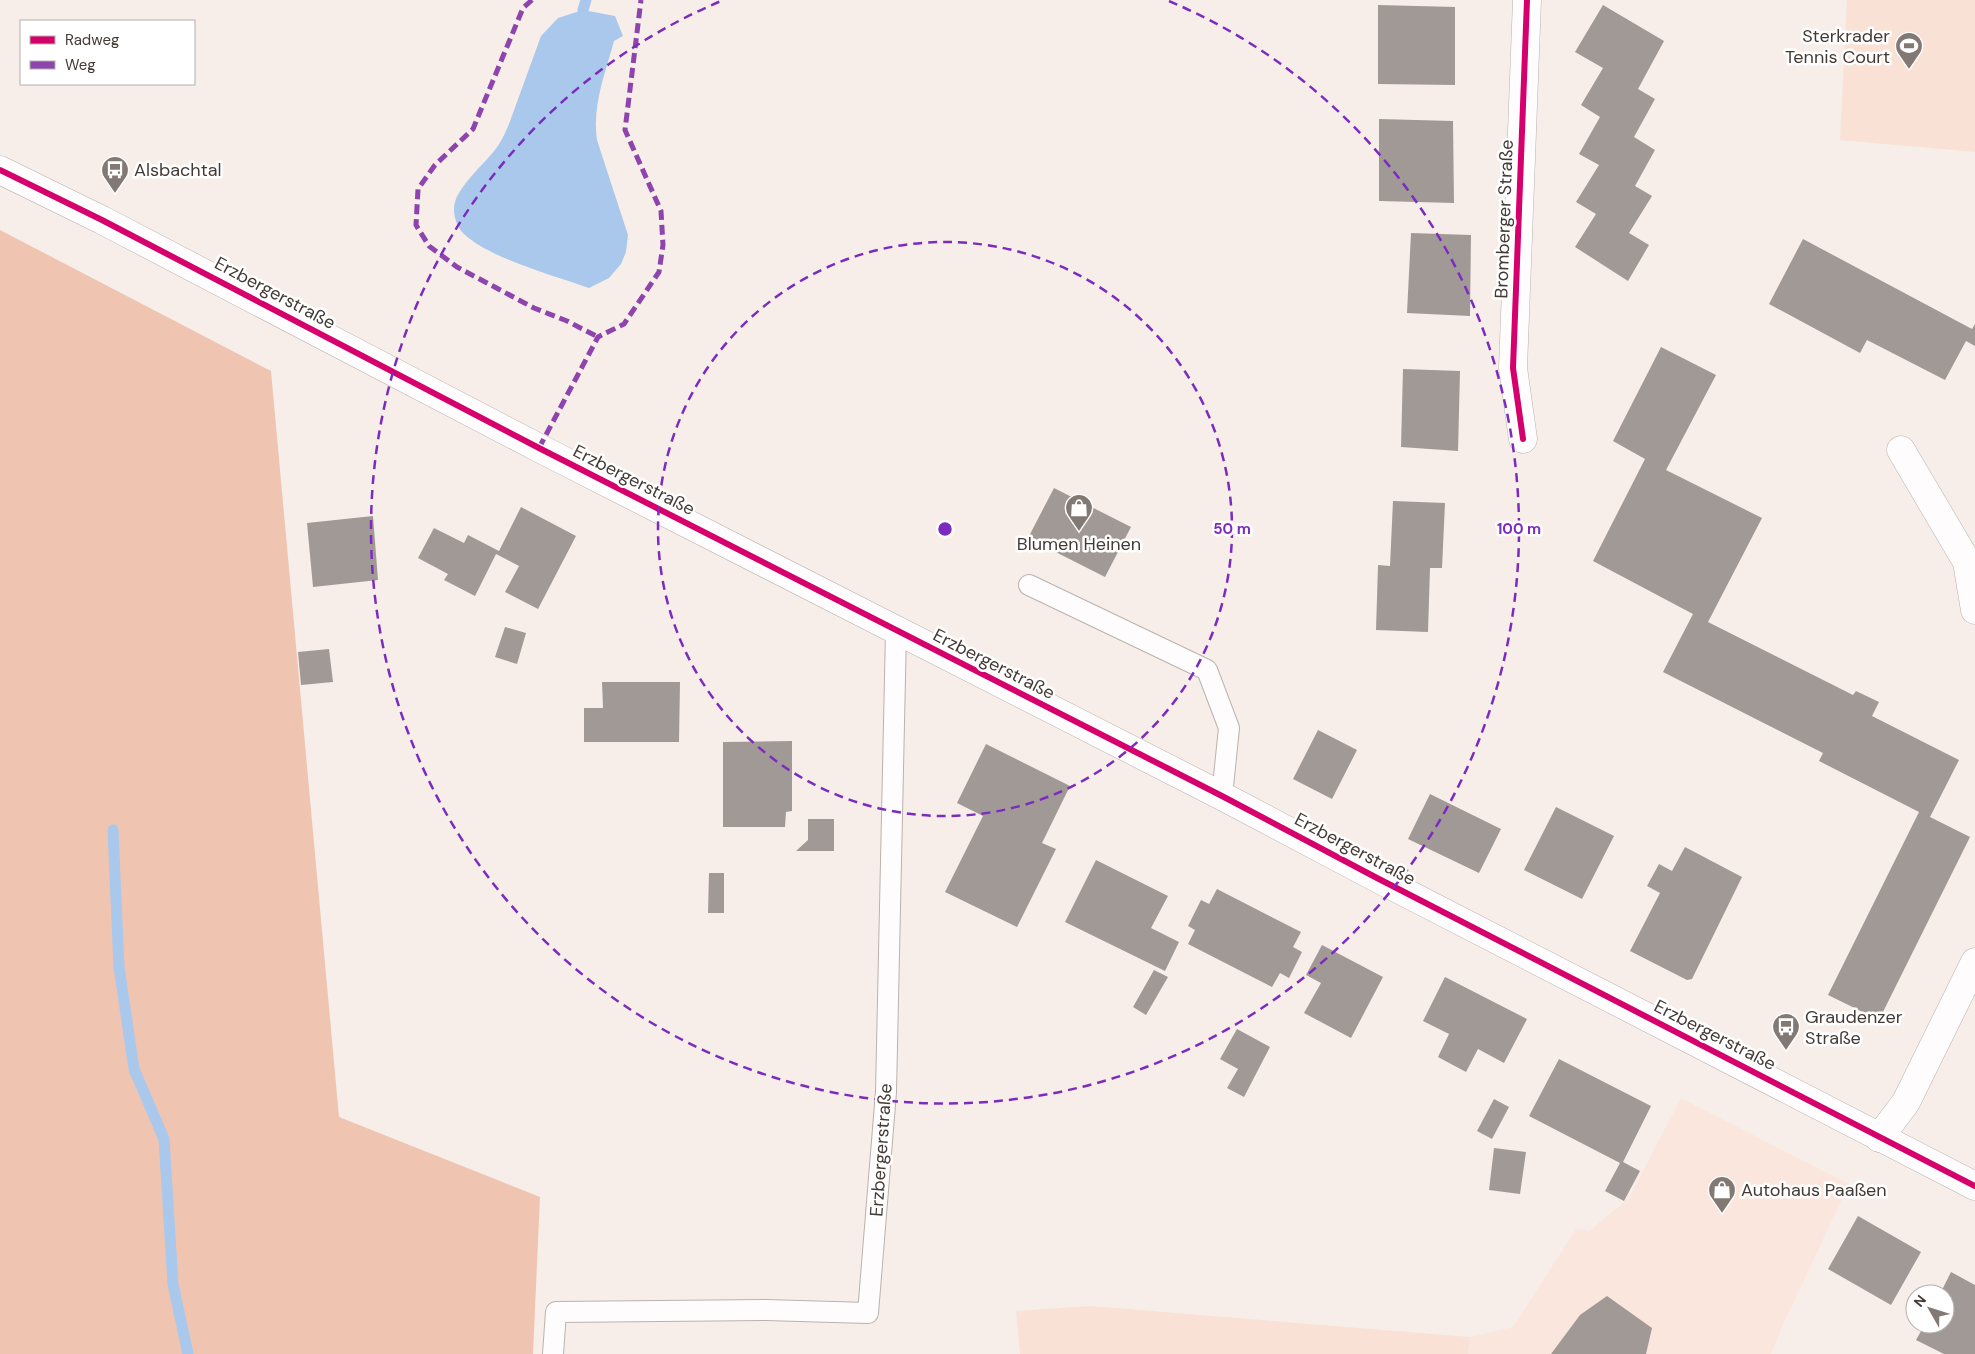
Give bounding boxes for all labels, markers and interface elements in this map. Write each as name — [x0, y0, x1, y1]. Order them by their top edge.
legend — [20, 20, 195, 85]
place label: Sterkrader Tennis Court — [1785, 24, 1890, 69]
text: Radweg — [65, 30, 119, 50]
sports icon: Sterkrader Tennis Court — [1894, 31, 1924, 70]
text: Weg — [65, 55, 96, 75]
street label: Bromberger Straße — [1489, 139, 1519, 299]
bus stop icon: Alsbachtal — [100, 155, 130, 194]
place label: Alsbachtal — [134, 158, 222, 182]
street label: Erzbergerstraße — [210, 251, 340, 335]
street label: Erzbergerstraße — [569, 439, 699, 521]
shop icon: Blumen Heinen — [1064, 493, 1094, 532]
text: 50 m — [1213, 519, 1251, 539]
text: 100 m — [1497, 519, 1541, 539]
centre of rings — [936, 520, 954, 538]
place label: Blumen Heinen — [1017, 532, 1141, 556]
street label: Erzbergerstraße — [929, 623, 1059, 705]
street label: Erzbergerstraße — [1290, 807, 1420, 891]
street label: Erzbergerstraße — [1650, 994, 1780, 1076]
place label: Graudenzer Straße — [1805, 1005, 1903, 1050]
bus stop icon: Graudenzer Straße — [1771, 1012, 1801, 1051]
street label: Erzbergerstraße — [864, 1083, 898, 1217]
shop icon: Autohaus Paaßen — [1707, 1175, 1737, 1214]
place label: Autohaus Paaßen — [1741, 1178, 1887, 1202]
north arrow — [1905, 1284, 1955, 1334]
text: N — [1910, 1291, 1930, 1310]

